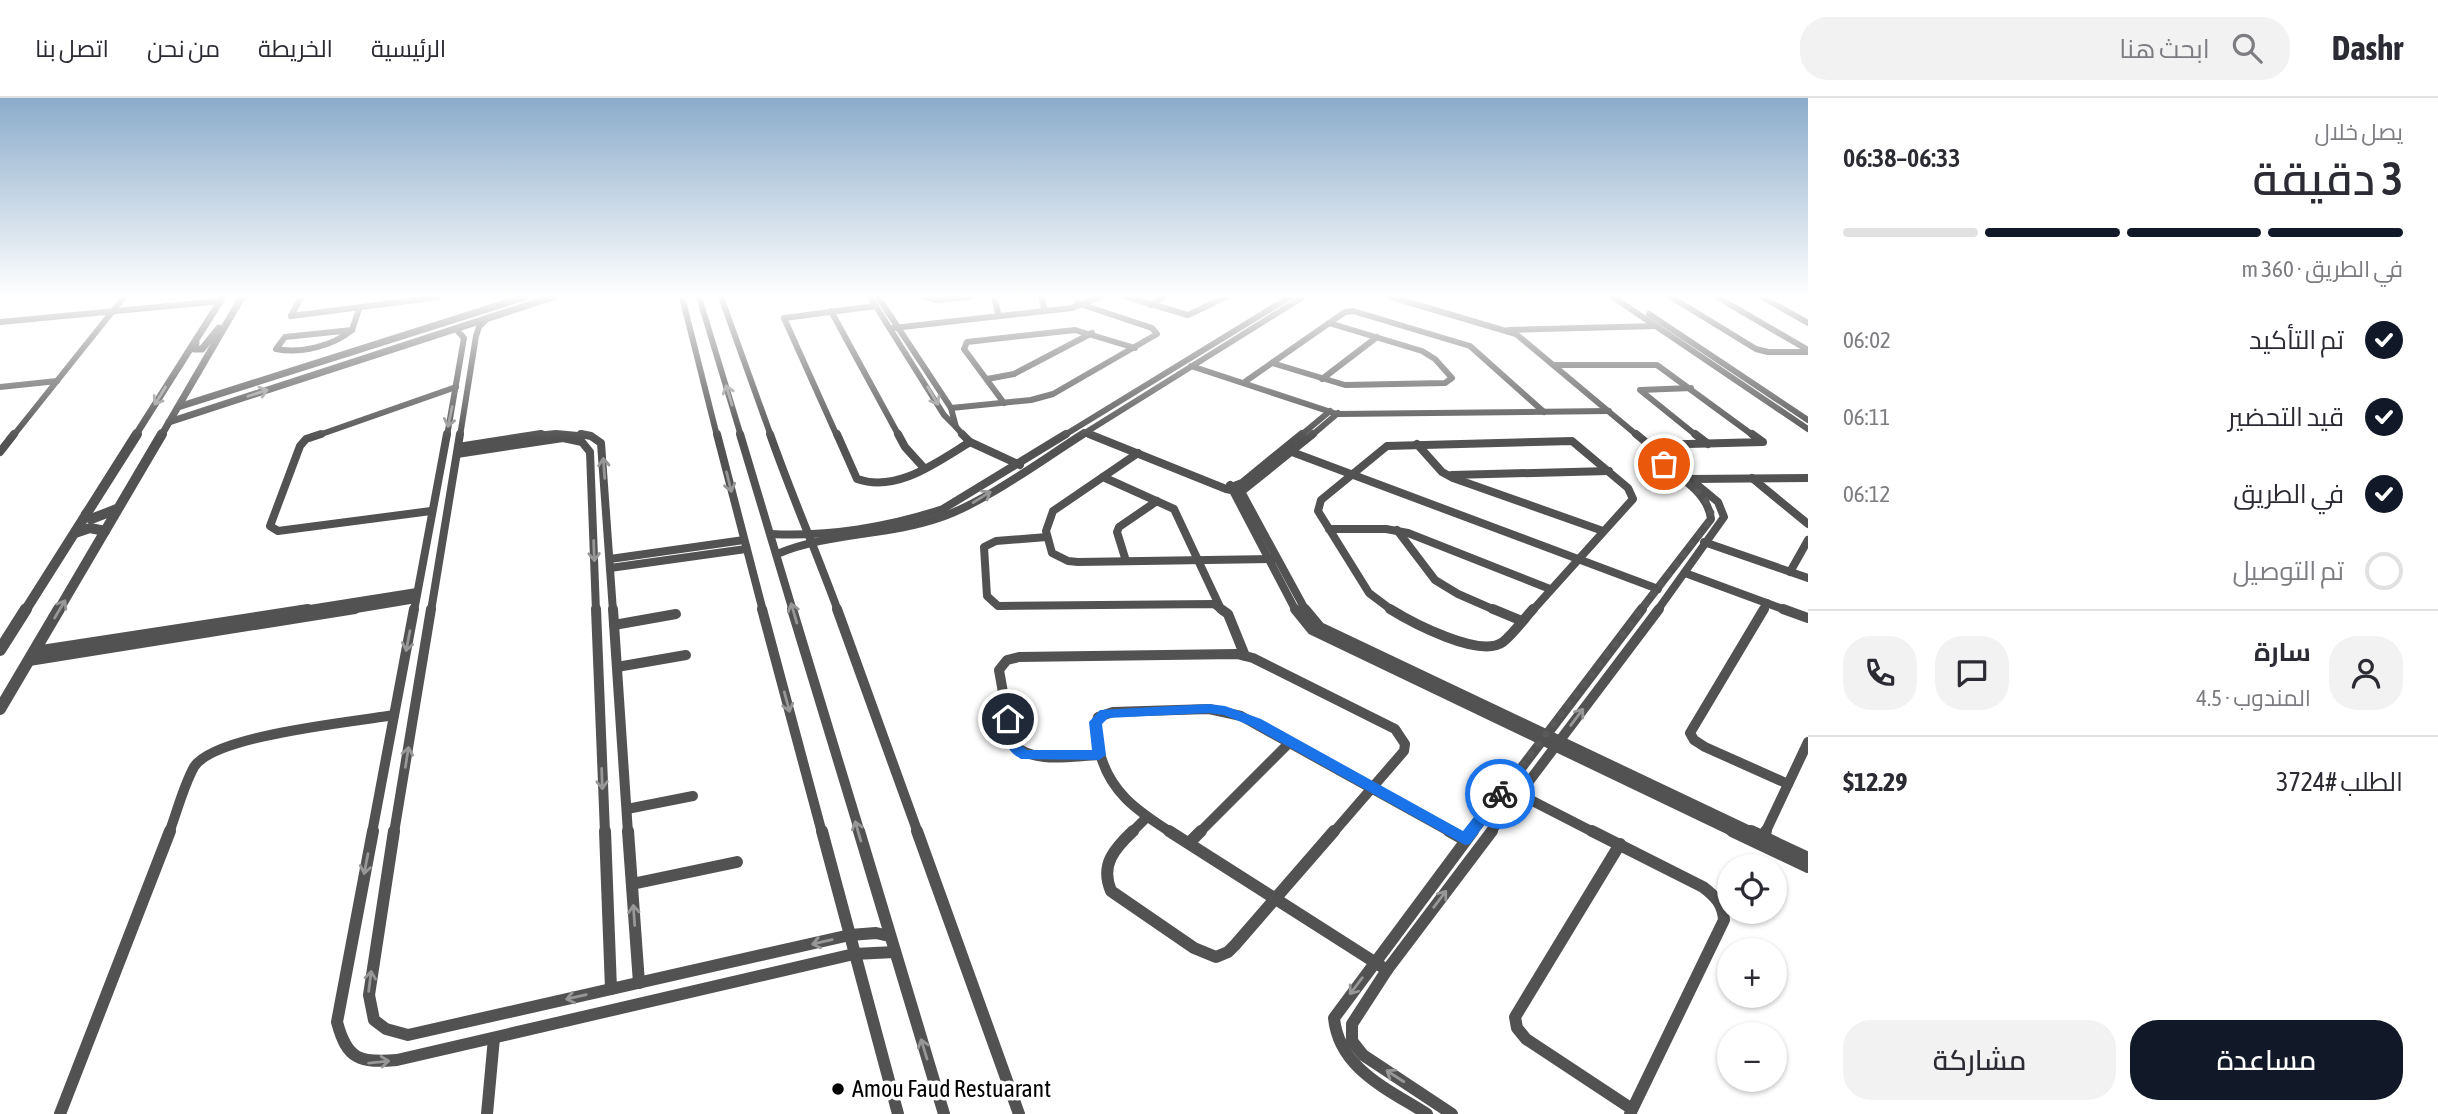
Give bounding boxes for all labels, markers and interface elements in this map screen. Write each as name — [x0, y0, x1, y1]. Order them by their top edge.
search box — [1800, 17, 2290, 80]
icon: search — [2228, 29, 2266, 67]
text: Dashr — [2332, 29, 2403, 67]
text: ابحث هنا — [2119, 34, 2210, 64]
text: اتصل بنا — [35, 35, 109, 62]
text: من نحن — [147, 35, 220, 62]
text: الخريطة — [258, 35, 333, 62]
text: الرئيسية — [371, 35, 446, 62]
text: يصل خلال — [2314, 119, 2403, 145]
text: 06:33–06:38 — [1843, 143, 1960, 173]
text: 3 دقيقة — [2253, 152, 2403, 205]
text: في الطريق · 360 m — [2242, 256, 2403, 282]
icon: check — [2365, 321, 2403, 359]
text: تم التأكيد — [2249, 325, 2344, 355]
text: 06:02 — [1843, 327, 1891, 353]
one-way arrow — [721, 384, 734, 406]
one-way arrow — [153, 386, 167, 406]
one-way arrow — [246, 386, 268, 399]
one-way arrow — [926, 386, 940, 406]
icon: check — [2365, 398, 2403, 436]
text: قيد التحضير — [2228, 402, 2344, 432]
text: 06:11 — [1843, 404, 1890, 430]
one-way arrow — [443, 405, 457, 428]
pin — [1634, 434, 1694, 494]
icon: bag — [1645, 445, 1683, 483]
one-way arrow — [597, 457, 610, 480]
one-way arrow — [723, 470, 736, 493]
icon: check — [2365, 475, 2403, 513]
text: في الطريق — [2233, 479, 2344, 509]
text: 06:12 — [1843, 481, 1890, 507]
one-way arrow — [971, 489, 991, 503]
one-way arrow — [587, 540, 600, 563]
text: تم التوصيل — [2232, 556, 2344, 586]
one-way arrow — [53, 599, 67, 619]
one-way arrow — [787, 602, 800, 625]
one-way arrow — [401, 629, 414, 652]
button: phone — [1843, 636, 1917, 710]
button: chat — [1935, 636, 2009, 710]
button: person — [2329, 636, 2403, 710]
text: سارة — [2254, 637, 2311, 667]
text: المندوب · 4.5 — [2196, 685, 2311, 711]
pin — [978, 689, 1038, 749]
one-way arrow — [782, 691, 795, 713]
icon: home — [989, 700, 1027, 738]
one-way arrow — [1569, 708, 1584, 727]
one-way arrow — [401, 746, 414, 768]
courier — [1465, 759, 1535, 829]
one-way arrow — [596, 767, 609, 790]
text: $12.29 — [1843, 767, 1907, 797]
text: الطلب #3724 — [2276, 767, 2403, 797]
icon: bike — [1481, 775, 1519, 813]
one-way arrow — [851, 820, 864, 842]
one-way arrow — [358, 852, 372, 875]
map controls — [1717, 854, 1787, 1092]
button: locate — [1717, 854, 1787, 924]
one-way arrow — [1433, 890, 1447, 909]
one-way arrow — [627, 904, 640, 927]
one-way arrow — [811, 935, 834, 949]
button: + — [1717, 938, 1787, 1008]
one-way arrow — [364, 970, 377, 993]
one-way arrow — [1349, 976, 1364, 995]
one-way arrow — [565, 991, 588, 1004]
button: مشاركة — [1843, 1020, 2116, 1100]
button: مساعدة — [2130, 1020, 2403, 1100]
button: − — [1717, 1022, 1787, 1092]
one-way arrow — [917, 1038, 930, 1060]
one-way arrow — [367, 1055, 390, 1068]
one-way arrow — [1386, 1069, 1405, 1084]
place label: Amou Faud Restuarant — [852, 1075, 1051, 1102]
marker: Amou Faud Restuarant — [830, 1081, 846, 1097]

